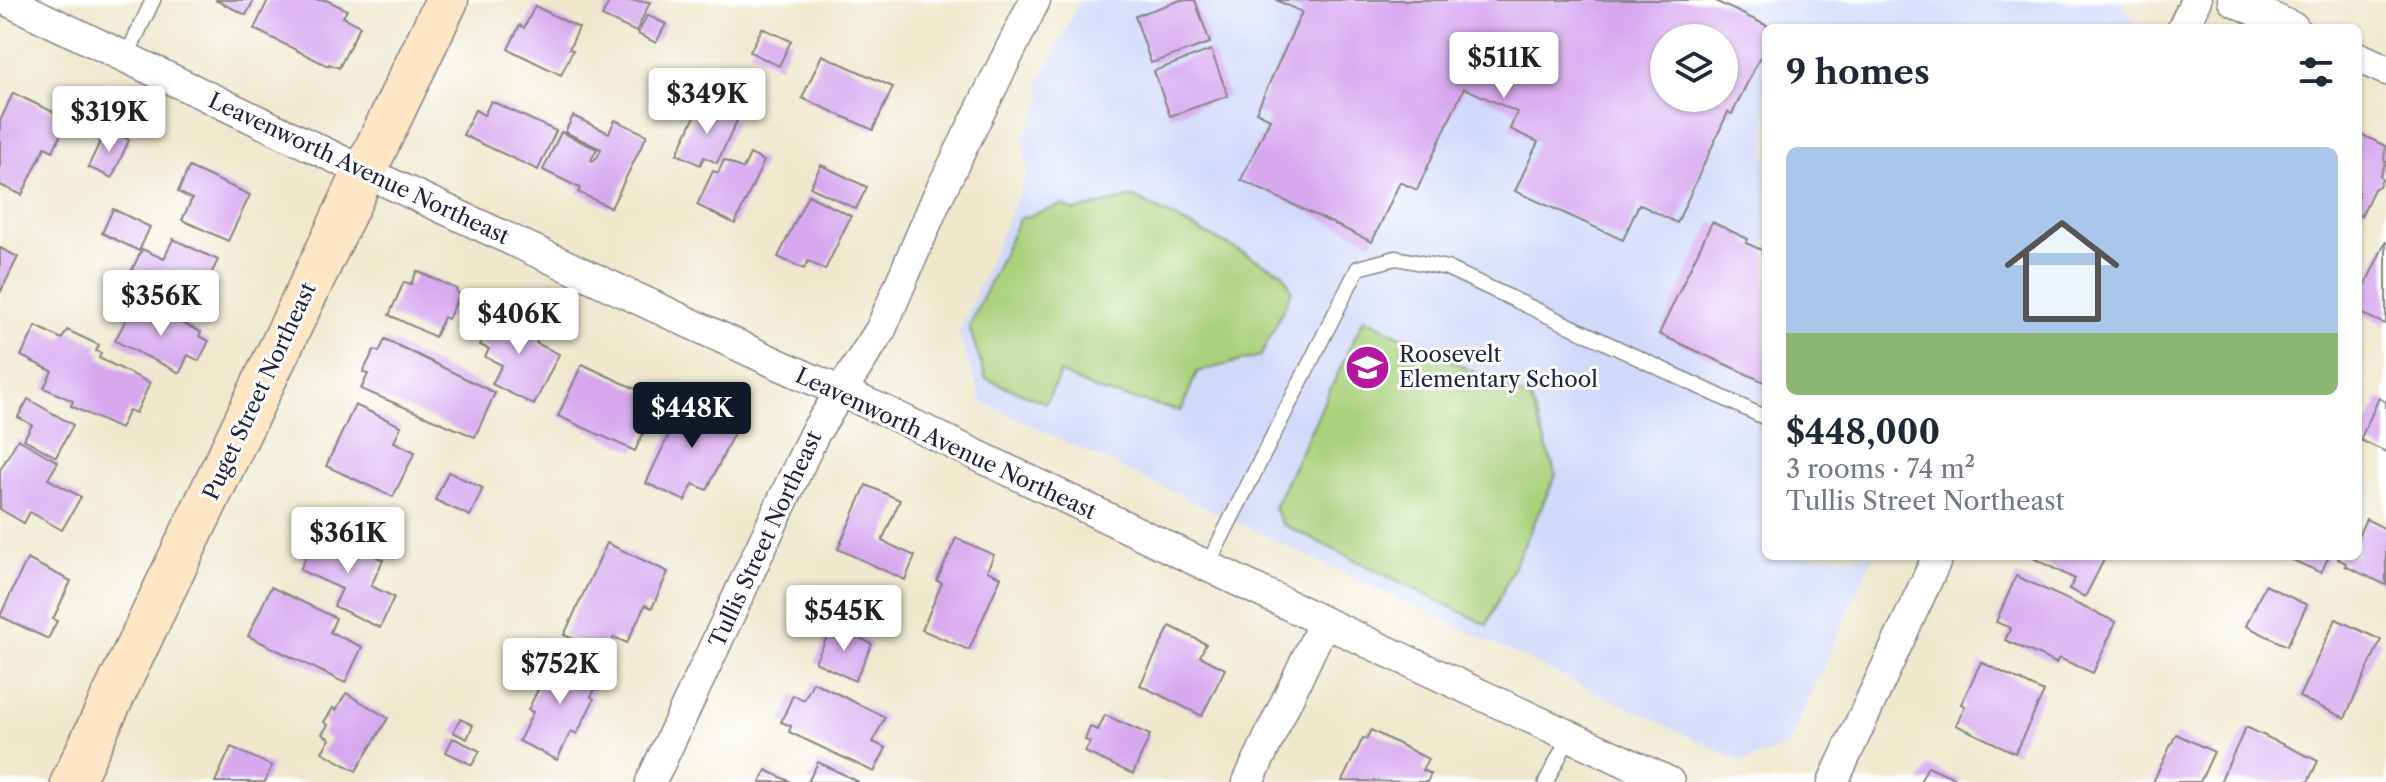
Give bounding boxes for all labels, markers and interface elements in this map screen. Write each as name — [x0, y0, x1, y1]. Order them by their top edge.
map controls — [1650, 24, 1738, 112]
button: layers — [1650, 24, 1738, 112]
pin: $511K — [1448, 32, 1560, 100]
text: $511K — [1467, 42, 1541, 74]
icon: filters — [2294, 50, 2338, 94]
text: 9 homes — [1786, 51, 1930, 93]
pin: $349K — [651, 68, 763, 136]
text: $349K — [667, 78, 747, 110]
pin: $319K — [53, 86, 165, 154]
street label: Leavenworth Avenue Northeast — [204, 87, 514, 250]
text: $319K — [70, 96, 148, 128]
icon: home — [1990, 199, 2134, 343]
pin: $356K — [105, 270, 217, 338]
street label: Puget Street Northeast — [197, 278, 322, 504]
text: $356K — [121, 280, 201, 312]
pin: $406K — [463, 288, 575, 356]
text: $406K — [478, 298, 560, 330]
place label: Roosevelt Elementary School — [1399, 341, 1598, 393]
school or university icon: Roosevelt Elementary School — [1344, 343, 1392, 391]
street label: Leavenworth Avenue Northeast — [791, 362, 1101, 525]
pin: $448K — [636, 382, 748, 450]
text: $448K — [651, 392, 733, 424]
text: $448,000 — [1786, 411, 1940, 453]
street label: Tullis Street Northeast — [703, 426, 828, 652]
text: 3 rooms · 74 m² — [1786, 453, 1975, 485]
text: Tullis Street Northeast — [1786, 485, 2065, 517]
pin: $361K — [292, 507, 404, 575]
text: $361K — [309, 517, 387, 549]
pin: $545K — [788, 585, 900, 653]
text: $545K — [804, 595, 884, 627]
pin: $752K — [504, 638, 616, 706]
text: $752K — [521, 648, 599, 680]

